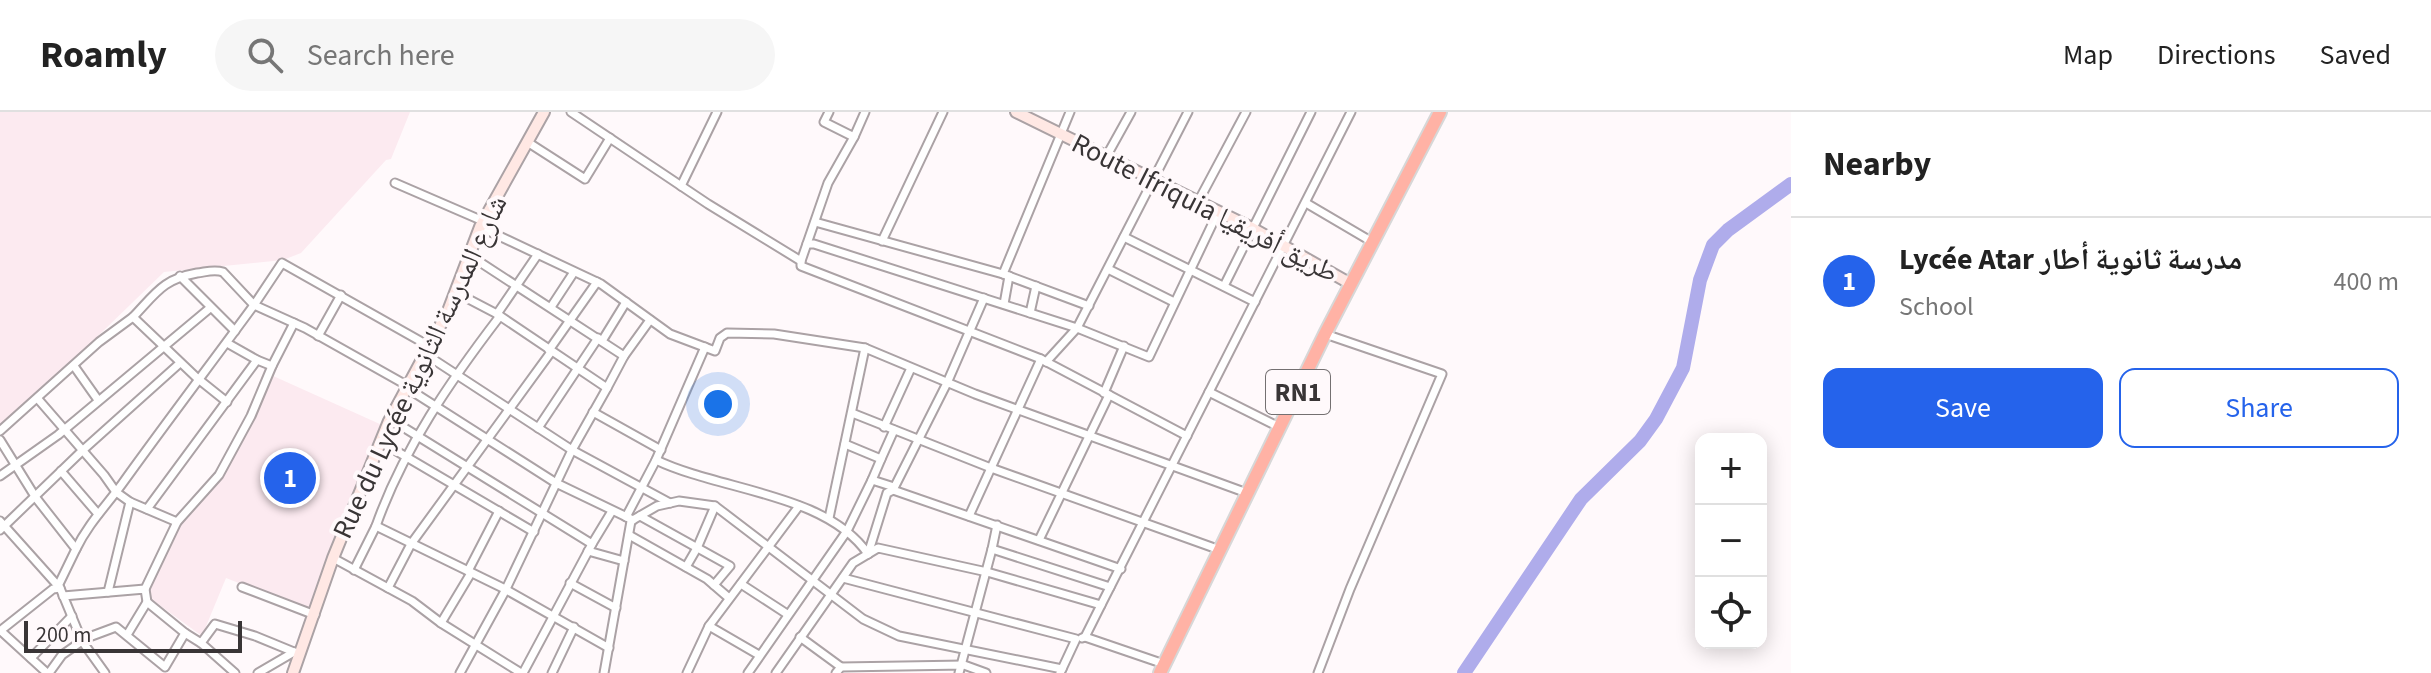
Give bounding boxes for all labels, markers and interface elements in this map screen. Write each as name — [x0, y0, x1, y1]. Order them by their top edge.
search box — [215, 19, 775, 91]
text: Roamly — [40, 28, 167, 82]
icon: search — [243, 33, 287, 77]
text: Search here — [307, 34, 455, 77]
text: Map — [2063, 35, 2113, 75]
text: Directions — [2157, 35, 2276, 75]
text: Saved — [2320, 35, 2391, 75]
street label: Route Ifriquia طريق أفريقيا — [1065, 123, 1345, 293]
text: Nearby — [1823, 140, 1931, 189]
street label: Rue du Lycée شارع المدرسة الثانوية — [323, 189, 517, 545]
text: Lycée Atar مدرسة ثانوية أطار — [1899, 238, 2242, 281]
text: 1 — [1842, 263, 1856, 300]
text: 400 m — [2333, 263, 2399, 300]
text: School — [1899, 288, 1974, 325]
button: Save — [1823, 368, 2103, 448]
button: Share — [2119, 368, 2399, 448]
road number: RN1 — [1266, 370, 1330, 414]
your location — [698, 384, 738, 424]
map controls — [1695, 433, 1767, 649]
button: + — [1695, 433, 1767, 505]
pin: 1 — [264, 448, 316, 508]
button: − — [1695, 505, 1767, 577]
button: locate — [1695, 577, 1767, 649]
scale bar — [24, 617, 242, 653]
text: 200 m — [36, 619, 91, 651]

